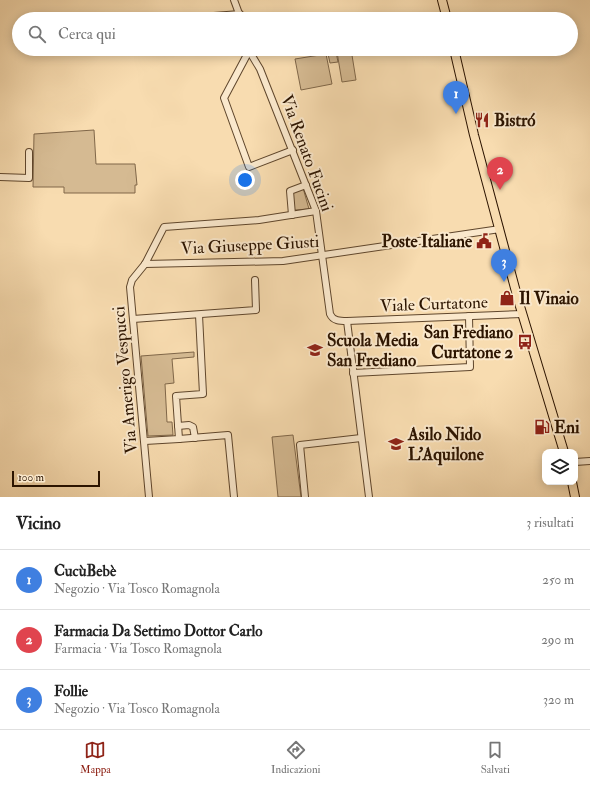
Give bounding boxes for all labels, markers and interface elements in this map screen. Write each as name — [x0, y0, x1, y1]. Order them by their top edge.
search box — [12, 12, 578, 56]
icon: search — [26, 23, 48, 45]
text: Cerca qui — [58, 25, 116, 44]
pin: 1 — [443, 81, 469, 114]
street label: Via Renato Fucini — [276, 92, 338, 215]
place label: Bistró — [494, 110, 535, 131]
restaurant icon: Bistró — [473, 111, 491, 129]
pin: 2 — [487, 157, 513, 190]
your location — [235, 170, 255, 190]
street label: Via Giuseppe Giusti — [180, 231, 320, 260]
place label: Poste Italiane — [381, 231, 473, 252]
public building icon: Poste Italiane — [475, 232, 493, 250]
pin: 3 — [491, 249, 517, 282]
place label: Il Vinaio — [519, 288, 579, 309]
shop icon: Il Vinaio — [498, 289, 516, 307]
street label: Viale Curtatone — [380, 292, 488, 316]
street label: Via Amerigo Vespucci — [108, 305, 143, 455]
place label: San Frediano Curtatone 2 — [424, 322, 513, 363]
place label: Scuola Media San Frediano — [327, 330, 419, 371]
bus stop icon: San Frediano Curtatone 2 — [516, 333, 534, 351]
school or university icon: Scuola Media San Frediano — [306, 341, 324, 359]
place label: Eni — [554, 417, 580, 438]
fuel station icon: Eni — [533, 418, 551, 436]
place label: Asilo Nido L'Aquilone — [407, 424, 485, 466]
school or university icon: Asilo Nido L'Aquilone — [387, 435, 405, 453]
map controls — [542, 449, 578, 485]
button: layers — [542, 449, 578, 485]
scale bar — [12, 469, 100, 488]
text: 100 m — [18, 471, 44, 484]
text: Vicino — [16, 513, 61, 534]
text: 3 risultati — [526, 515, 574, 531]
text: CucùBebè — [54, 562, 116, 581]
text: 1 — [27, 572, 31, 588]
text: 250 m — [542, 572, 574, 588]
text: Negozio · Via Tosco Romagnola — [54, 581, 220, 597]
text: Farmacia Da Settimo Dottor Carlo — [54, 622, 262, 641]
text: 2 — [26, 632, 32, 648]
text: 290 m — [541, 632, 574, 648]
text: Farmacia · Via Tosco Romagnola — [54, 641, 222, 657]
text: Follie — [54, 682, 88, 701]
text: 3 — [27, 692, 32, 708]
text: 320 m — [543, 692, 574, 708]
text: Negozio · Via Tosco Romagnola — [54, 701, 220, 717]
tab: Mappa — [80, 739, 111, 776]
tab: Indicazioni — [271, 739, 321, 776]
tab: Salvati — [481, 739, 510, 776]

